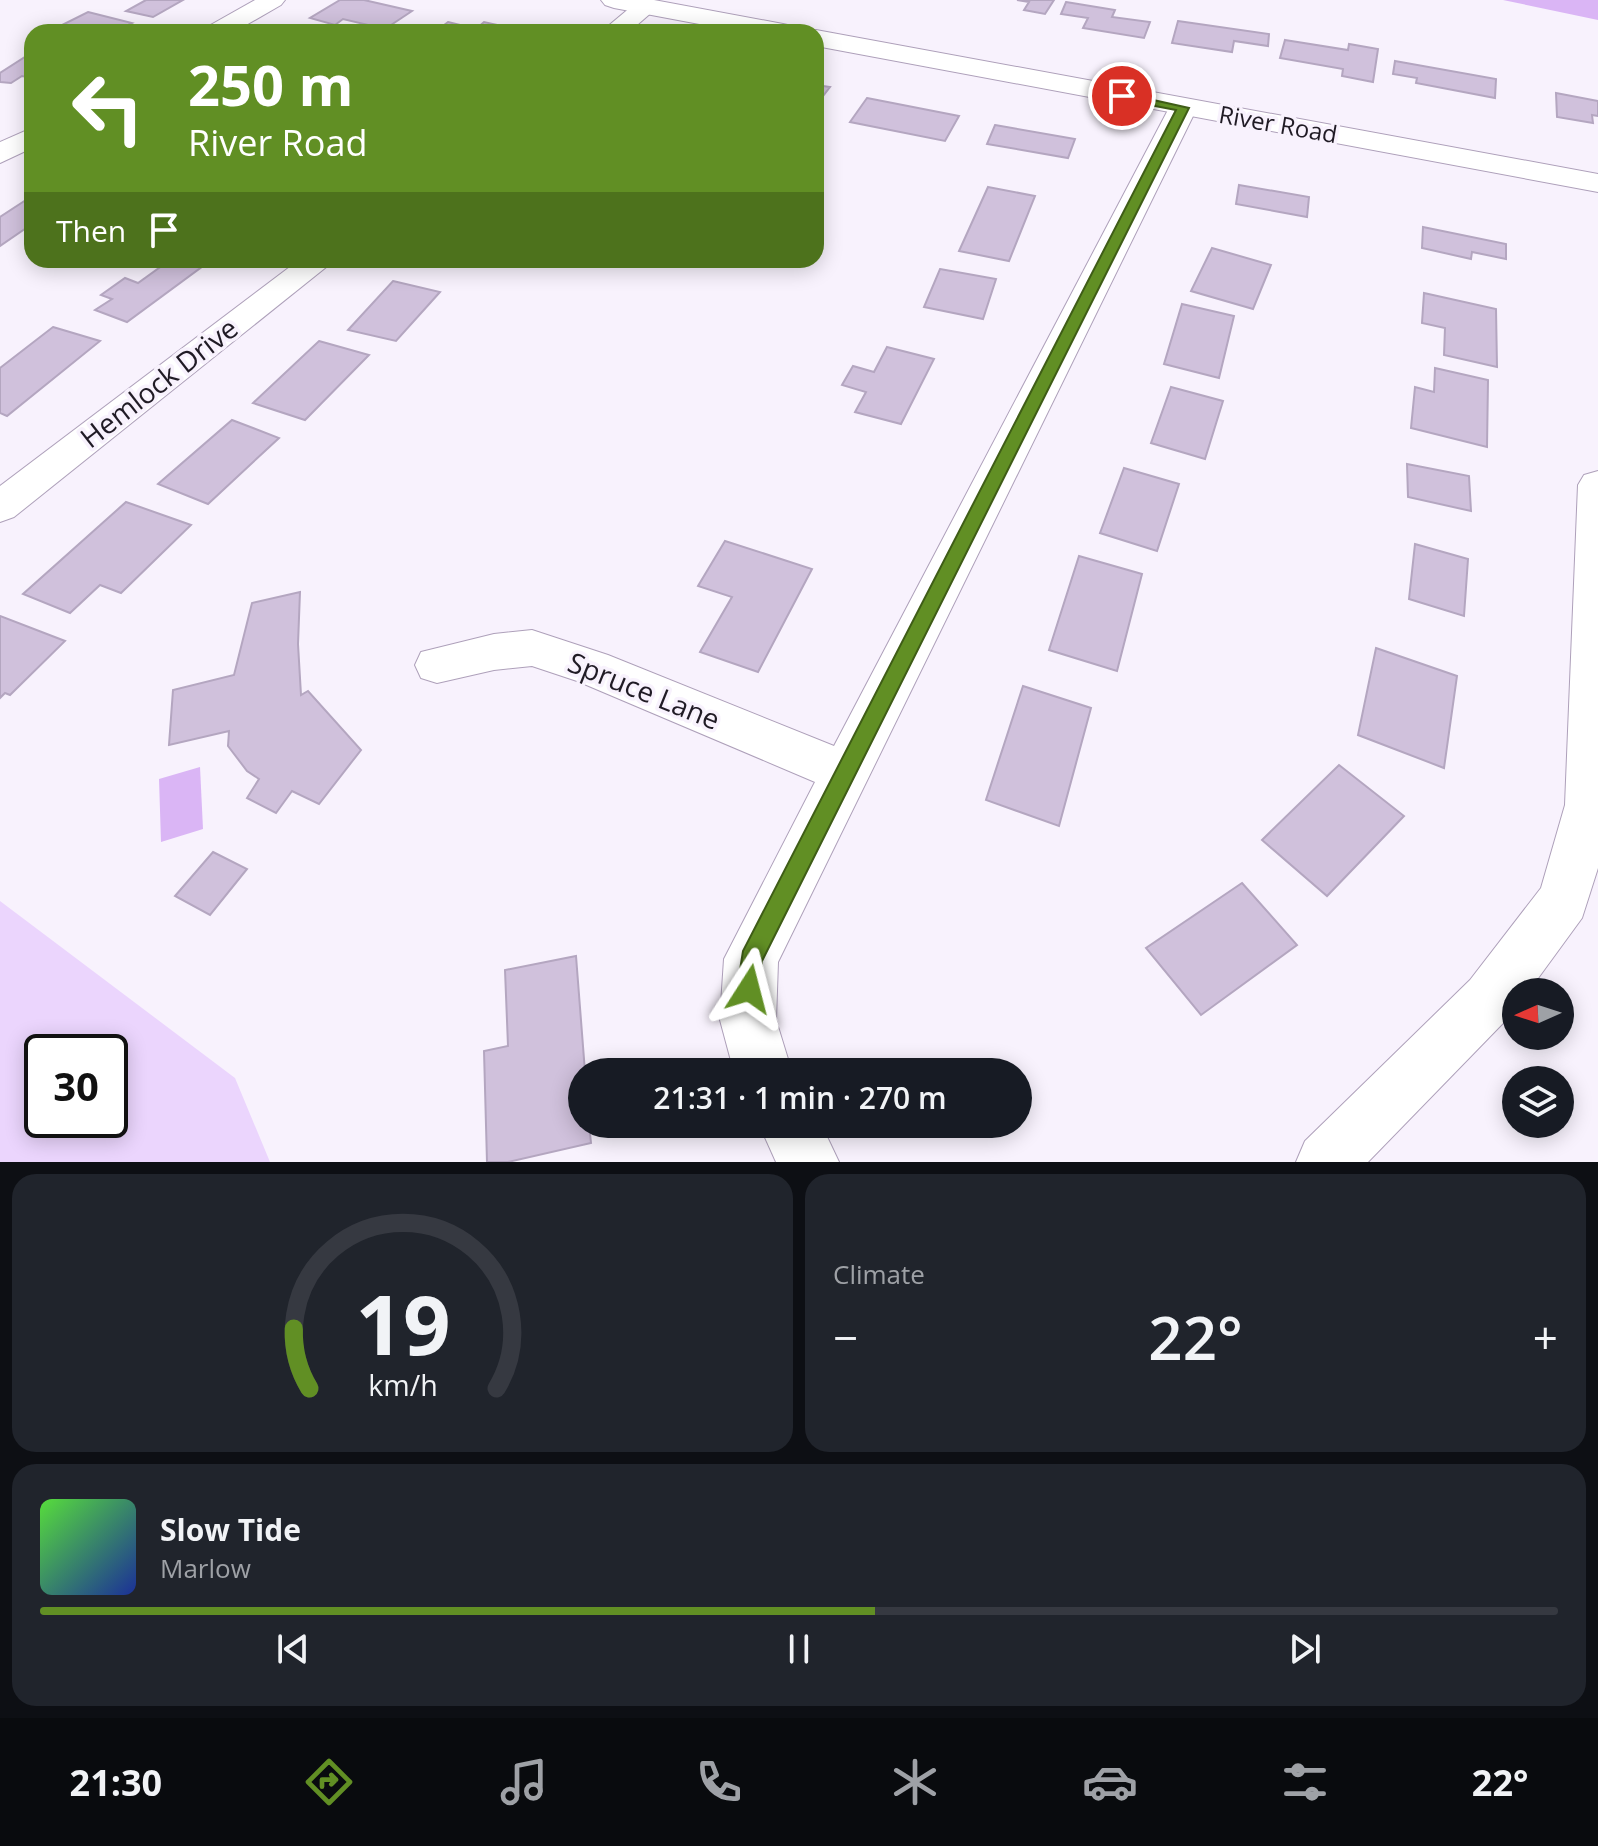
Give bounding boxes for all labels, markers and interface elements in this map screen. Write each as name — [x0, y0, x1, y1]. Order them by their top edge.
text: 250 m — [188, 46, 354, 122]
icon: left — [56, 56, 160, 160]
pin — [1088, 62, 1156, 130]
icon: arrive — [1100, 74, 1144, 118]
street label: River Road — [1216, 97, 1340, 150]
text: River Road — [188, 118, 367, 167]
icon: arrive — [142, 208, 186, 252]
text: Then — [56, 210, 126, 251]
street label: Hemlock Drive — [72, 309, 245, 456]
street label: Spruce Lane — [563, 642, 726, 738]
position arrow — [707, 947, 791, 1031]
north arrow — [1502, 978, 1574, 1050]
map controls — [1502, 978, 1574, 1138]
speed limit sign: 30 — [24, 1034, 128, 1138]
button: layers — [1502, 1066, 1574, 1138]
text: 21:31 · 1 min · 270 m — [653, 1077, 947, 1118]
text: Climate — [833, 1256, 925, 1292]
text: 19 — [355, 1266, 450, 1379]
text: 22° — [1148, 1296, 1243, 1378]
text: − — [833, 1307, 858, 1367]
text: + — [1533, 1307, 1558, 1367]
text: km/h — [368, 1365, 437, 1404]
text: Slow Tide — [160, 1509, 301, 1550]
text: Marlow — [160, 1550, 251, 1586]
icon: previous — [271, 1627, 315, 1671]
icon: pause — [777, 1627, 821, 1671]
icon: next — [1283, 1627, 1327, 1671]
icon: directions — [301, 1754, 357, 1810]
icon: music — [496, 1754, 552, 1810]
icon: phone — [691, 1754, 747, 1810]
icon: climate — [887, 1754, 943, 1810]
icon: car — [1082, 1754, 1138, 1810]
icon: filters — [1277, 1754, 1333, 1810]
text: 21:30 — [70, 1758, 162, 1807]
text: 22° — [1472, 1758, 1528, 1807]

